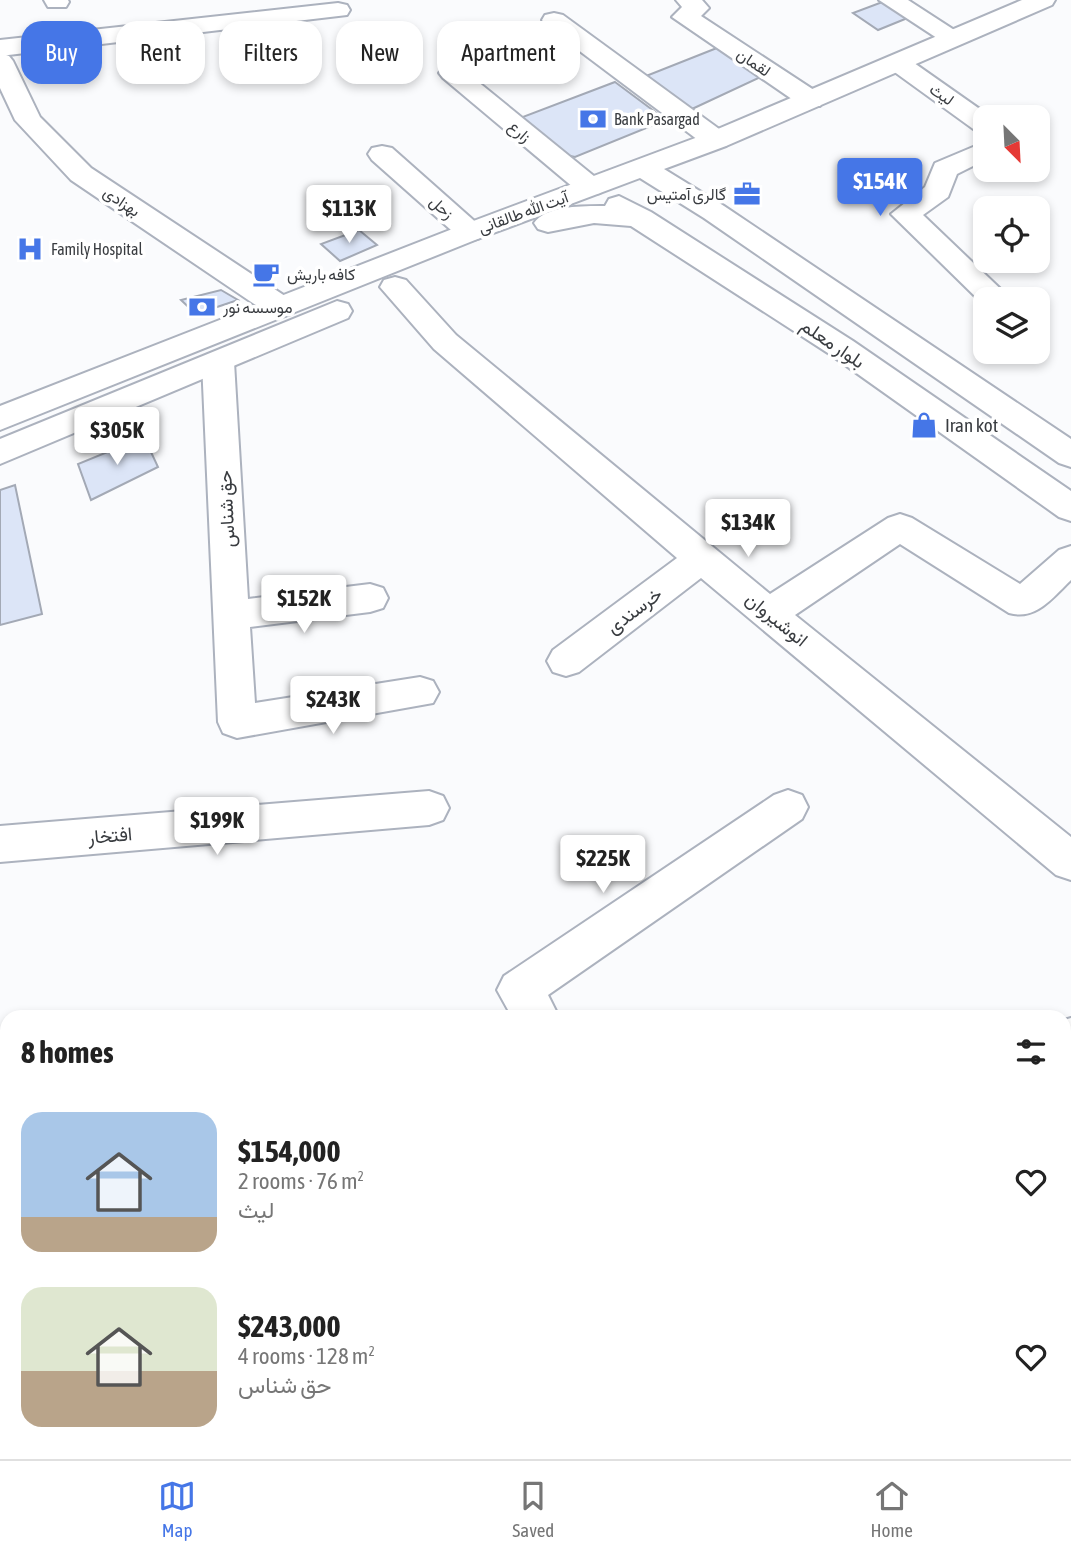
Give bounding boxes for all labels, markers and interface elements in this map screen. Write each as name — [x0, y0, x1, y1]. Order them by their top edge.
chip: Buy — [21, 21, 102, 84]
chip: Rent — [116, 21, 205, 84]
chip: Filters — [219, 21, 322, 84]
chip: New — [336, 21, 423, 84]
chip: Apartment — [437, 21, 580, 84]
street label: لقمان — [733, 44, 774, 81]
street label: لیث — [926, 79, 958, 109]
bank icon: Bank Pasargad — [578, 104, 608, 134]
north arrow — [973, 105, 1050, 182]
map controls — [973, 105, 1050, 364]
place label: Bank Pasargad — [614, 110, 700, 129]
street label: زارع — [503, 117, 535, 148]
pin: $154K — [831, 158, 929, 218]
text: $154K — [853, 168, 907, 194]
office icon: گالری آمتیس — [732, 179, 762, 209]
street label: بهزادی — [99, 182, 144, 221]
place label: گالری آمتیس — [647, 185, 726, 205]
pin: $113K — [300, 186, 398, 245]
street label: آیت الله طالقانی — [476, 187, 572, 238]
street label: زحل — [425, 192, 458, 224]
text: $113K — [322, 195, 376, 221]
button: locate — [973, 196, 1050, 273]
hospital icon: Family Hospital — [15, 234, 45, 264]
place label: Family Hospital — [51, 240, 143, 259]
cafe icon: کافه باریش — [251, 259, 281, 289]
place label: کافه باریش — [287, 265, 355, 285]
button: layers — [973, 287, 1050, 364]
bank icon: موسسه نور — [187, 292, 217, 322]
place label: موسسه نور — [222, 298, 292, 318]
street label: بلوار معلم — [796, 314, 869, 374]
pin: $305K — [68, 407, 166, 467]
shop icon: Iran kot — [909, 410, 939, 440]
place label: Iran kot — [945, 414, 998, 436]
text: $305K — [90, 417, 144, 443]
street label: حق شناس — [213, 470, 240, 548]
pin: $134K — [699, 500, 797, 559]
text: $134K — [721, 509, 775, 535]
pin: $152K — [255, 576, 353, 635]
street label: خرسندی — [602, 582, 667, 639]
text: $152K — [277, 585, 331, 611]
street label: انوشیروان — [741, 587, 813, 651]
pin: $243K — [284, 676, 382, 736]
text: $243K — [306, 686, 360, 712]
pin: $199K — [168, 798, 266, 857]
text: $199K — [190, 807, 244, 833]
street label: افتخار — [86, 822, 133, 849]
pin: $225K — [554, 836, 652, 895]
text: $225K — [576, 845, 630, 871]
icon: filters — [1012, 1033, 1050, 1071]
text: 8 homes — [21, 1035, 114, 1069]
text: $154,000 — [238, 1134, 341, 1168]
icon: home — [77, 1140, 161, 1224]
icon: heart — [1012, 1163, 1050, 1201]
text: 2 rooms · 76 m² — [238, 1168, 364, 1194]
text: لیث — [238, 1197, 274, 1223]
text: $243,000 — [238, 1309, 341, 1343]
icon: home — [77, 1315, 161, 1399]
icon: heart — [1012, 1338, 1050, 1376]
text: 4 rooms · 128 m² — [238, 1343, 375, 1369]
text: حق شناس — [238, 1372, 331, 1398]
tab: Map — [158, 1477, 196, 1541]
tab: Saved — [512, 1477, 554, 1541]
tab: Home — [871, 1477, 913, 1541]

